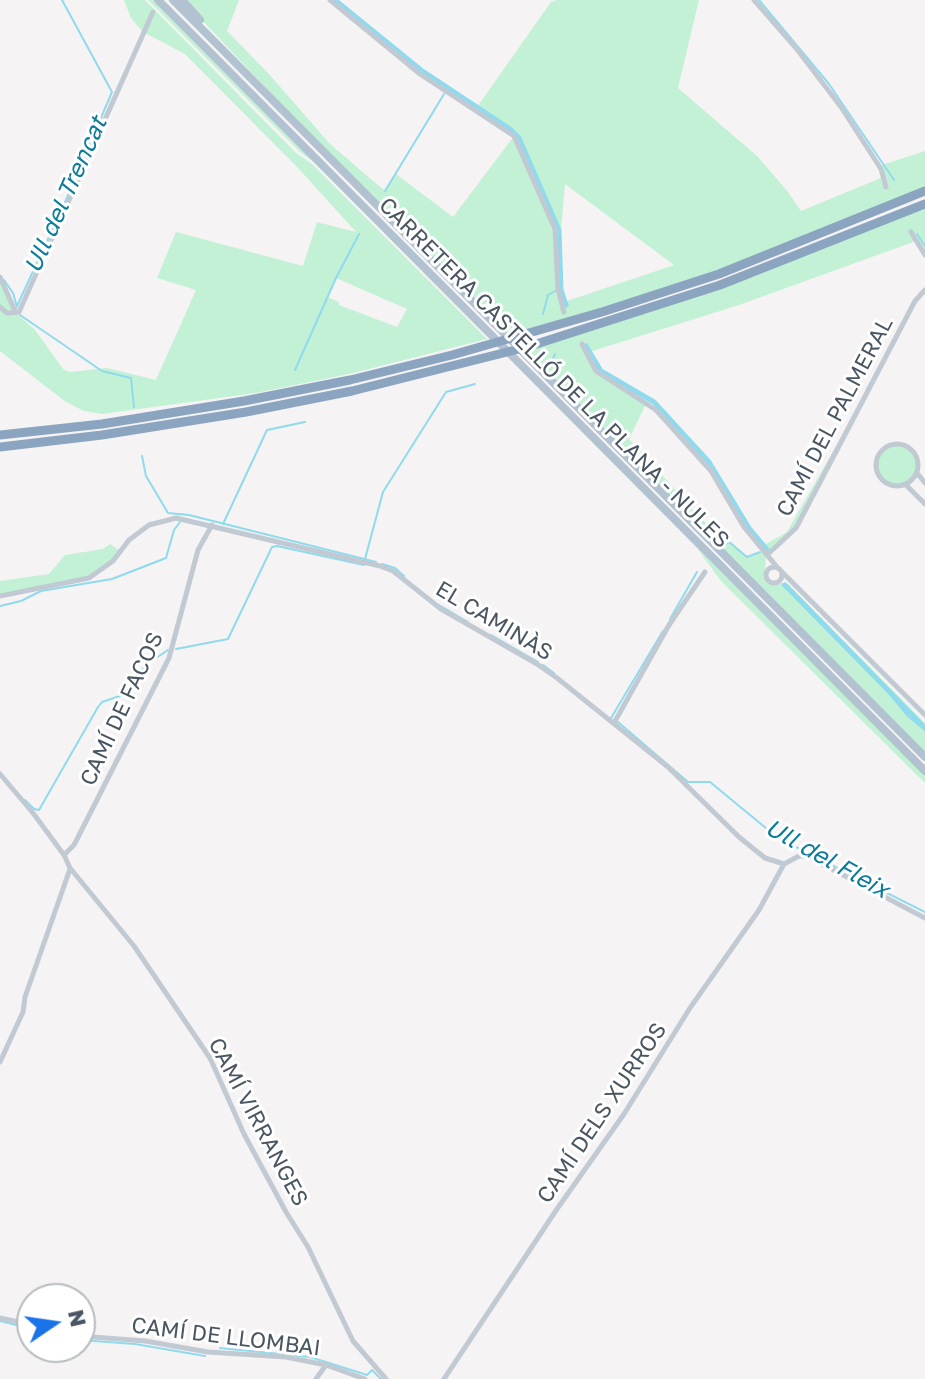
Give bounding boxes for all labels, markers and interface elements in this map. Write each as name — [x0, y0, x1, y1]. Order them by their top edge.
water label: Ull del Trencat — [19, 113, 113, 277]
street label: CARRETERA CASTELLÓ DE LA PLANA - NULES — [373, 192, 735, 554]
street label: CAMÍ DEL PALMERAL — [771, 313, 899, 521]
street label: EL CAMINÀS — [431, 576, 557, 666]
street label: CAMÍ DE FACOS — [75, 628, 169, 790]
water label: Ull del Fleix — [760, 813, 894, 905]
street label: CAMÍ DELS XURROS — [532, 1018, 672, 1208]
street label: CAMÍ VIRRANGES — [203, 1033, 313, 1211]
north arrow — [16, 1283, 96, 1363]
text: N — [63, 1307, 93, 1329]
street label: CAMÍ DE LLOMBAI — [130, 1312, 322, 1362]

